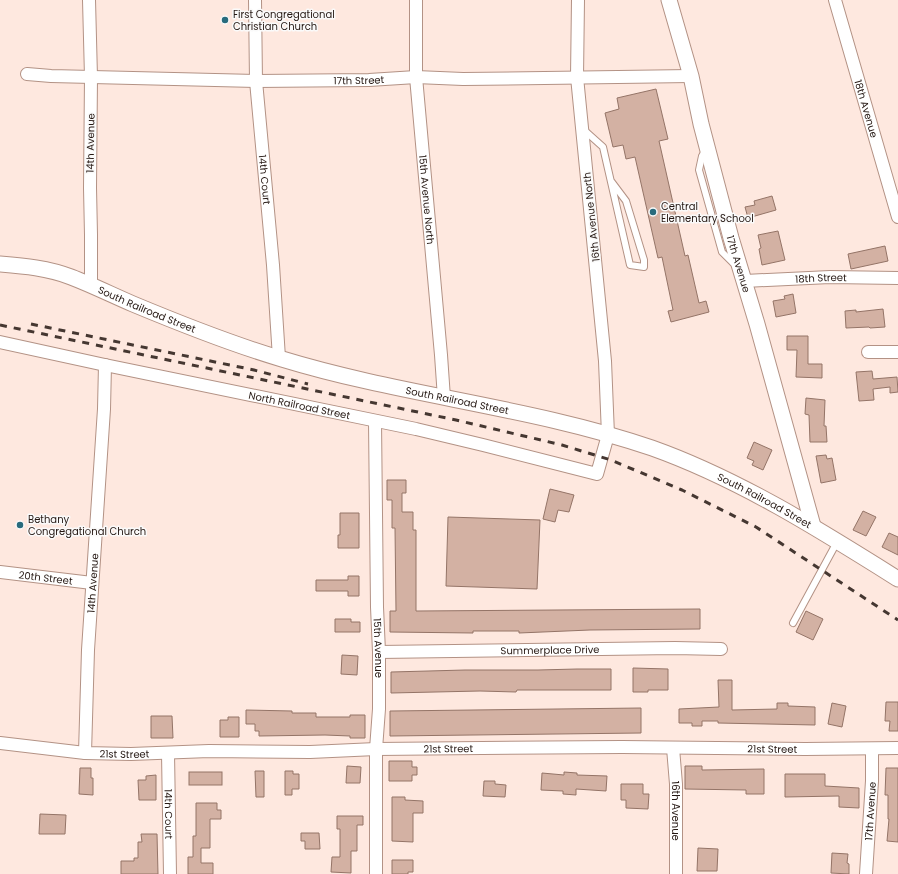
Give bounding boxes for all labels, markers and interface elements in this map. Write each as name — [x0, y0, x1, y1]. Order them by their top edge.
place label: First Congregational Christian Church — [233, 7, 335, 34]
marker: First Congregational Christian Church — [220, 15, 230, 25]
street label: 17th Street — [333, 72, 385, 88]
street label: 18th Avenue — [850, 78, 882, 139]
street label: 14th Avenue — [82, 113, 99, 173]
street label: 14th Court — [255, 154, 274, 206]
street label: 15th Avenue North — [415, 154, 438, 245]
street label: 16th Avenue North — [579, 172, 604, 262]
place label: Central Elementary School — [661, 199, 754, 226]
marker: Central Elementary School — [648, 207, 658, 217]
street label: 17th Avenue — [723, 234, 754, 294]
street label: 18th Street — [795, 270, 847, 287]
street label: South Railroad Street — [96, 282, 198, 337]
street label: South Railroad Street — [404, 383, 510, 418]
street label: North Railroad Street — [247, 388, 352, 423]
street label: South Railroad Street — [715, 469, 814, 532]
place label: Bethany Congregational Church — [28, 512, 146, 539]
marker: Bethany Congregational Church — [15, 520, 25, 530]
street label: 14th Avenue — [83, 553, 102, 614]
street label: 20th Street — [18, 567, 74, 589]
street label: 15th Avenue — [370, 618, 386, 678]
street label: Summerplace Drive — [500, 642, 600, 658]
street label: 21st Street — [423, 741, 474, 757]
street label: 21st Street — [747, 741, 798, 757]
street label: 21st Street — [99, 746, 150, 762]
street label: 16th Avenue — [668, 780, 683, 841]
street label: 17th Avenue — [861, 781, 880, 841]
street label: 14th Court — [161, 789, 176, 840]

